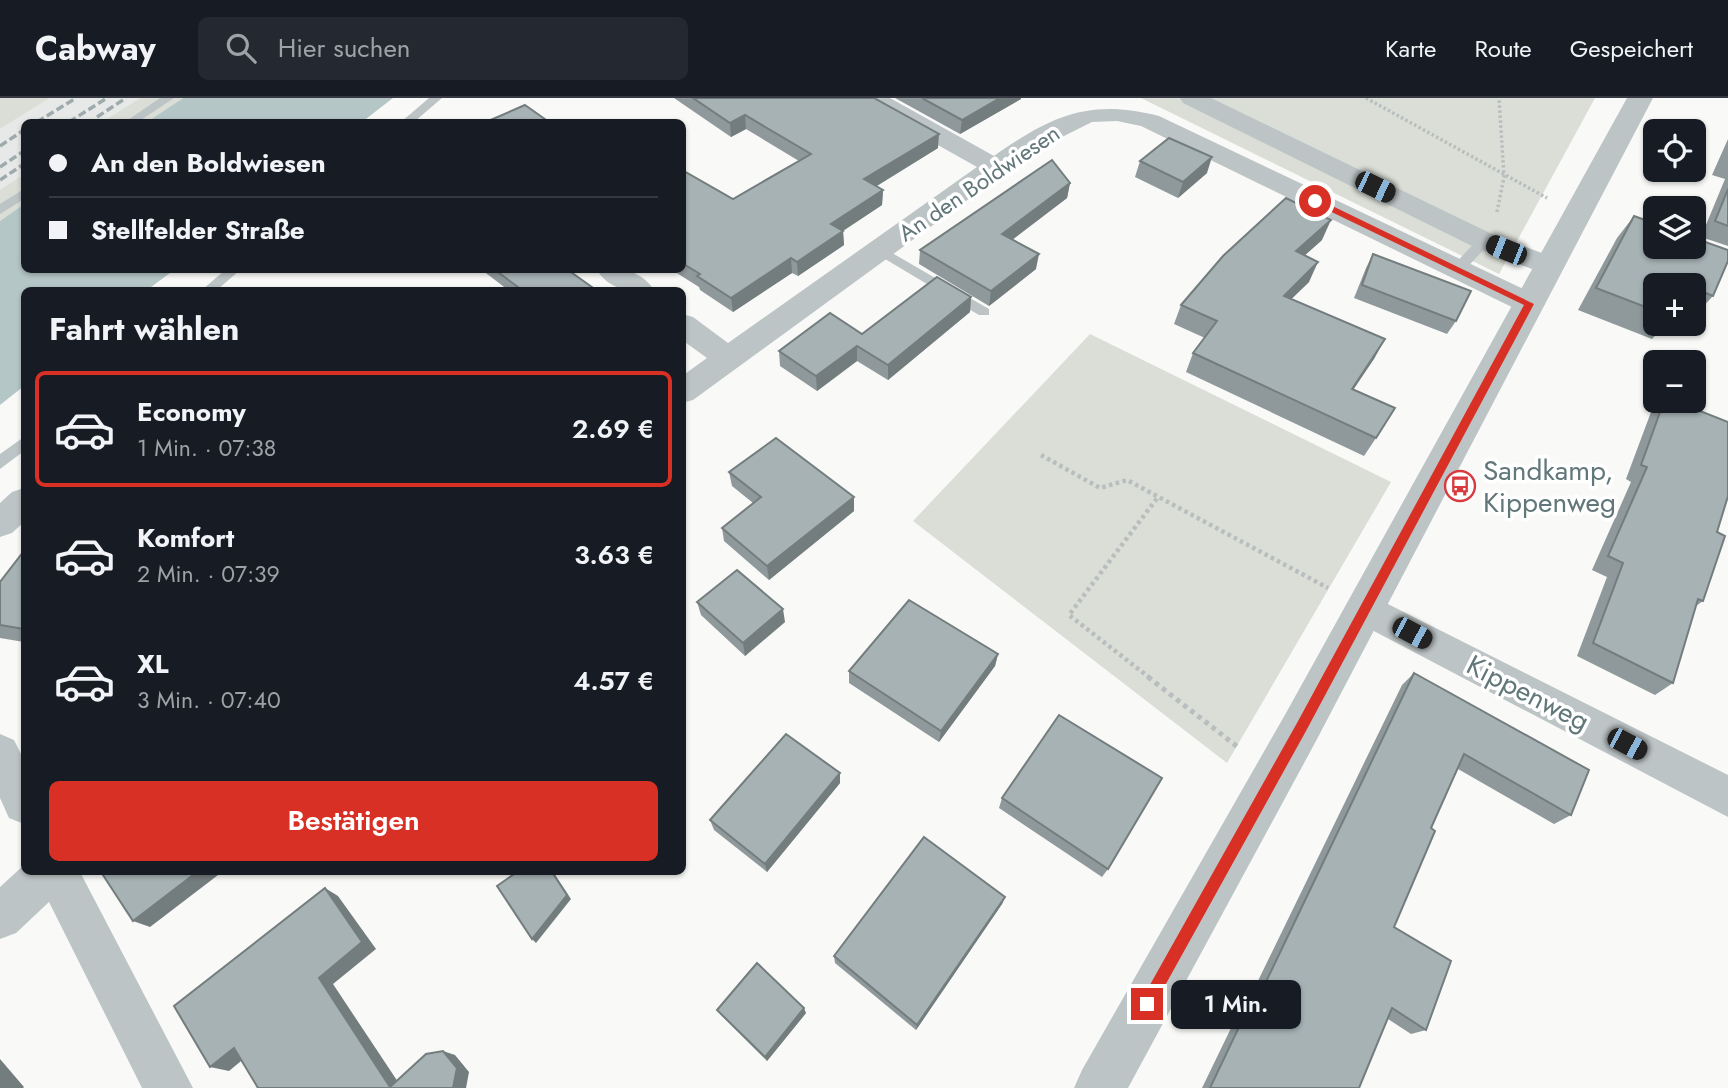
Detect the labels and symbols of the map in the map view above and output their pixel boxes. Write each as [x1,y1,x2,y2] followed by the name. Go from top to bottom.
[891,116,1067,250] street label: An den Boldwiesen
[1352,168,1399,206] car
[1299,185,1331,217] route start
[1483,232,1530,268] car
[1483,450,1616,523] place label: Sandkamp, Kippenweg
[1443,469,1477,503] bus stop icon: Sandkamp, Kippenweg
[1389,614,1436,652] car
[1459,645,1597,741] street label: Kippenweg
[1604,725,1651,763] car
[1172,979,1301,1028] callout: 1 Min.
[1131,988,1163,1020] route end

